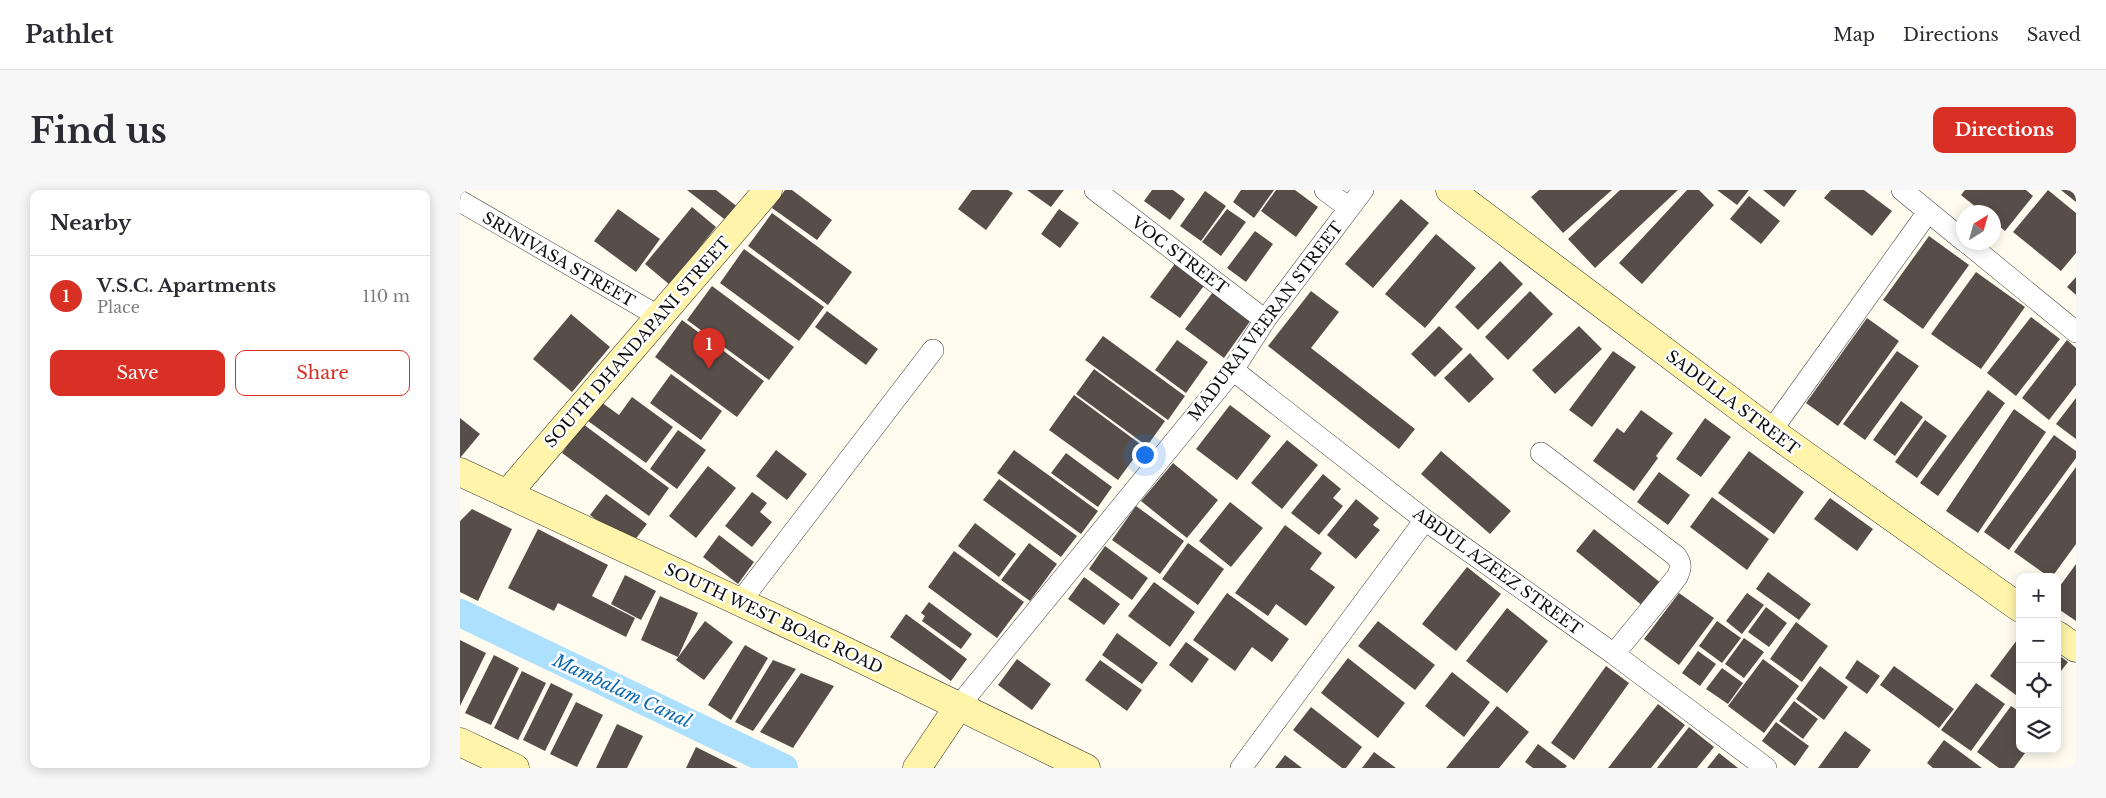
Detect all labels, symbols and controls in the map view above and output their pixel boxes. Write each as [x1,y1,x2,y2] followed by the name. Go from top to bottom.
[25,20,114,49] text: Pathlet
[1833,24,1875,46] text: Map
[1903,24,1999,46] text: Directions
[2027,24,2081,46] text: Saved
[1933,107,2076,153] button: Directions
[30,109,167,152] text: Find us
[1956,205,2001,250] north arrow
[479,207,639,311] street label: SRINIVASA STREET
[50,210,131,236] text: Nearby
[1127,211,1233,298] street label: VOC STREET
[1183,217,1347,425] street label: MADURAI VEERAN STREET
[540,232,734,451] street label: SOUTH DHANDAPANI STREET
[97,274,276,297] text: V.S.C. Apartments
[63,286,69,306] text: 1
[363,286,410,306] text: 110 m
[97,297,140,317] text: Place
[693,328,725,369] pin: 1
[1663,345,1804,459] street label: SADULLA STREET
[50,350,225,396] button: Save
[235,350,410,396] button: Share
[1132,442,1158,468] your location
[1409,502,1586,639] street label: ABDUL AZEEZ STREET
[662,558,886,678] street label: SOUTH WEST BOAG ROAD
[2016,573,2061,753] map controls
[2016,573,2061,618] button: +
[2016,618,2061,663] button: −
[548,649,695,733] water label: Mambalam Canal
[2016,663,2061,708] button: locate
[2016,708,2061,753] button: layers

